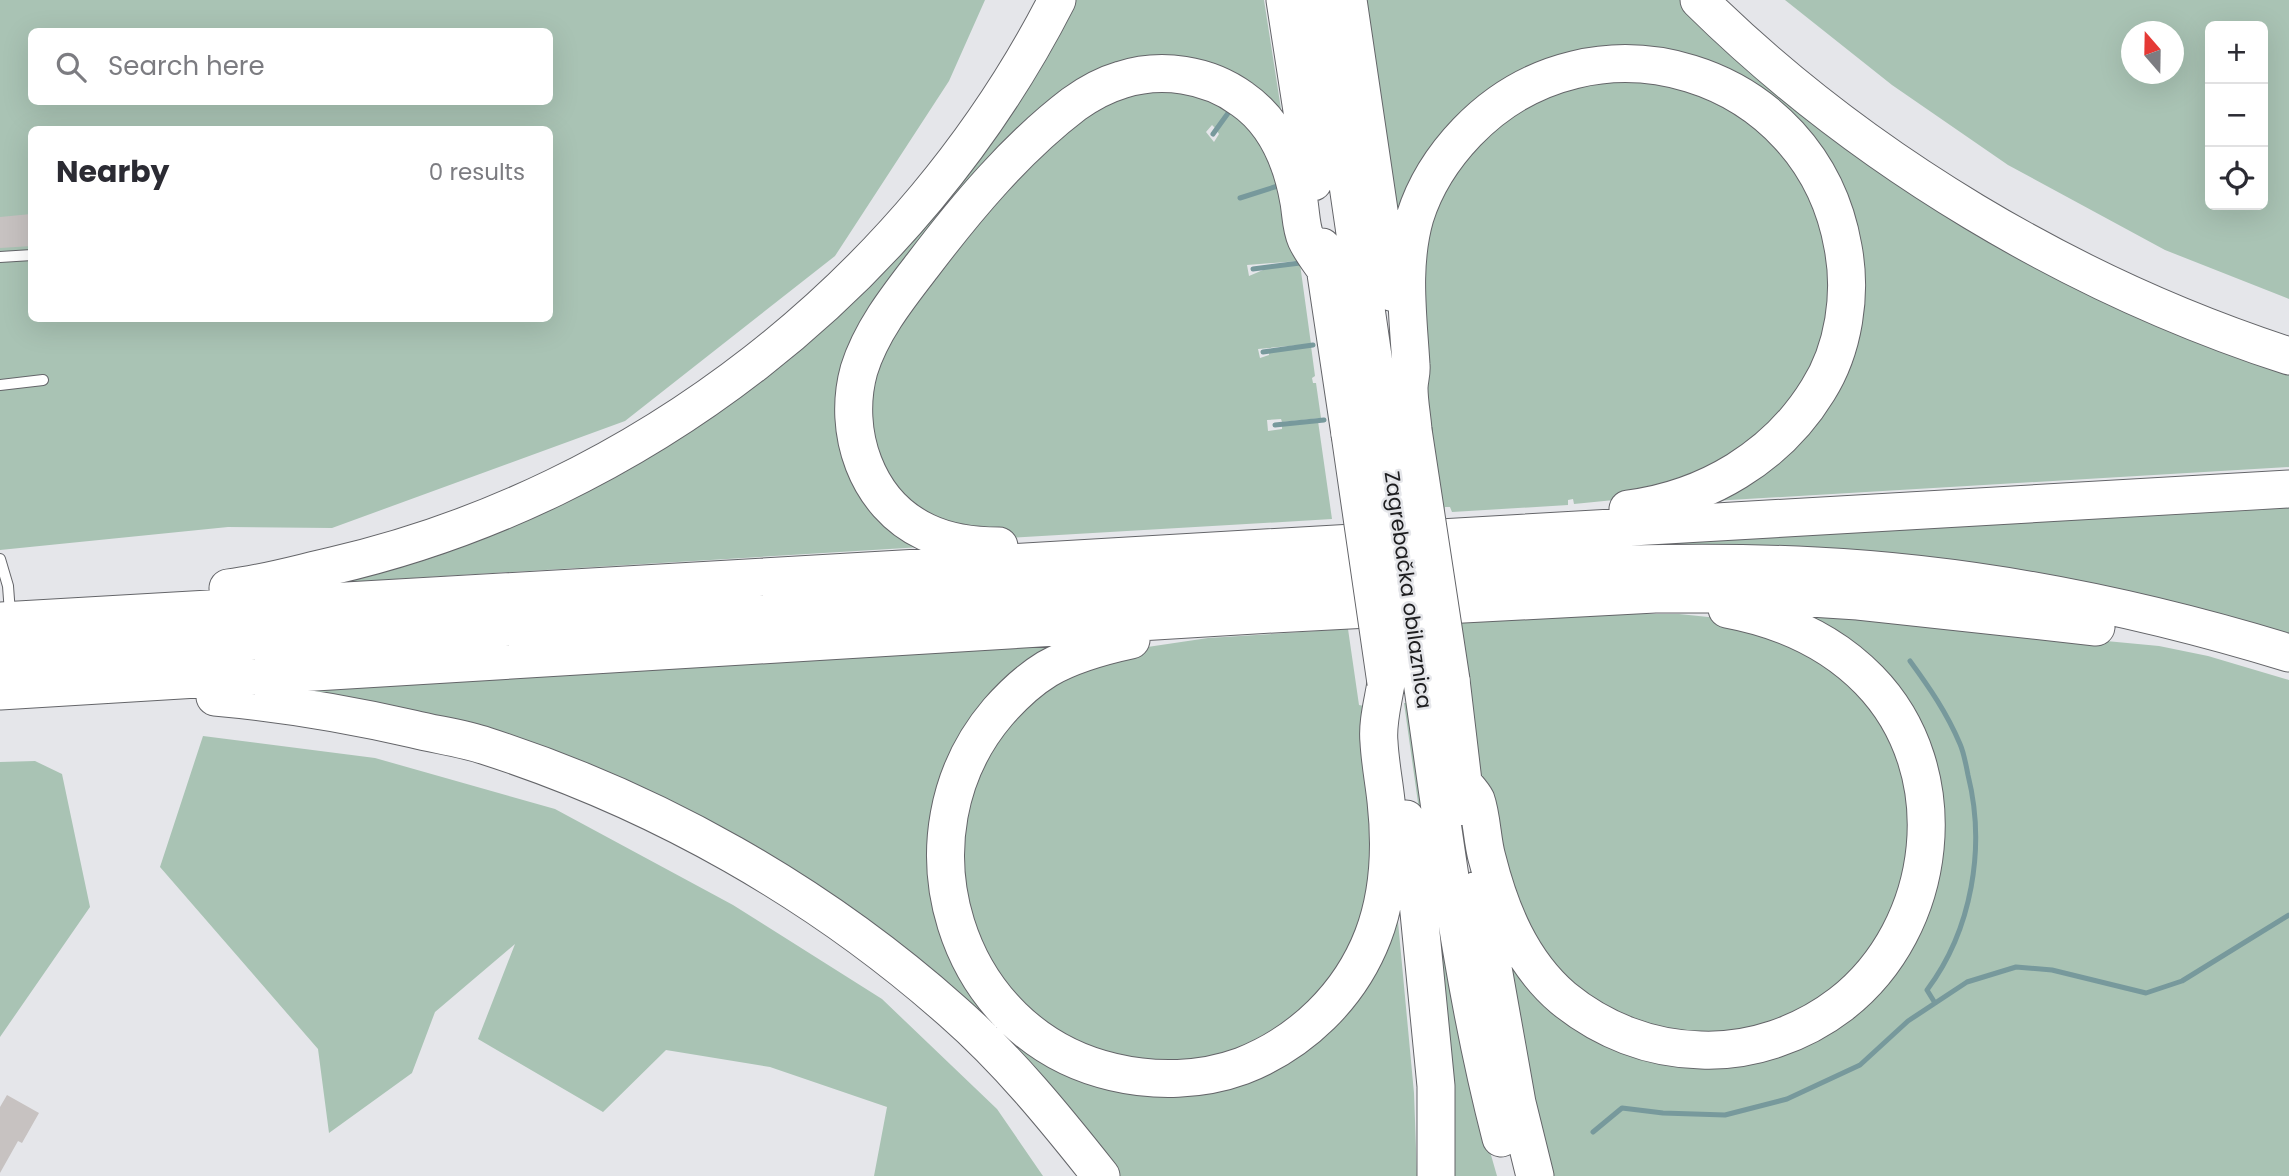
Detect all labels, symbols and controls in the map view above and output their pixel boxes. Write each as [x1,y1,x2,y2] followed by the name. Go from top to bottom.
[2121,21,2184,84] north arrow
[2205,21,2268,210] map controls
[2205,21,2268,84] button: +
[28,28,553,105] search box
[52,48,90,86] icon: search
[108,48,265,84] text: Search here
[2205,84,2268,147] button: −
[2205,147,2268,210] button: locate
[56,150,170,193] text: Nearby
[429,156,525,188] text: 0 results
[1377,469,1440,711] street label: Zagrebačka obilaznica

